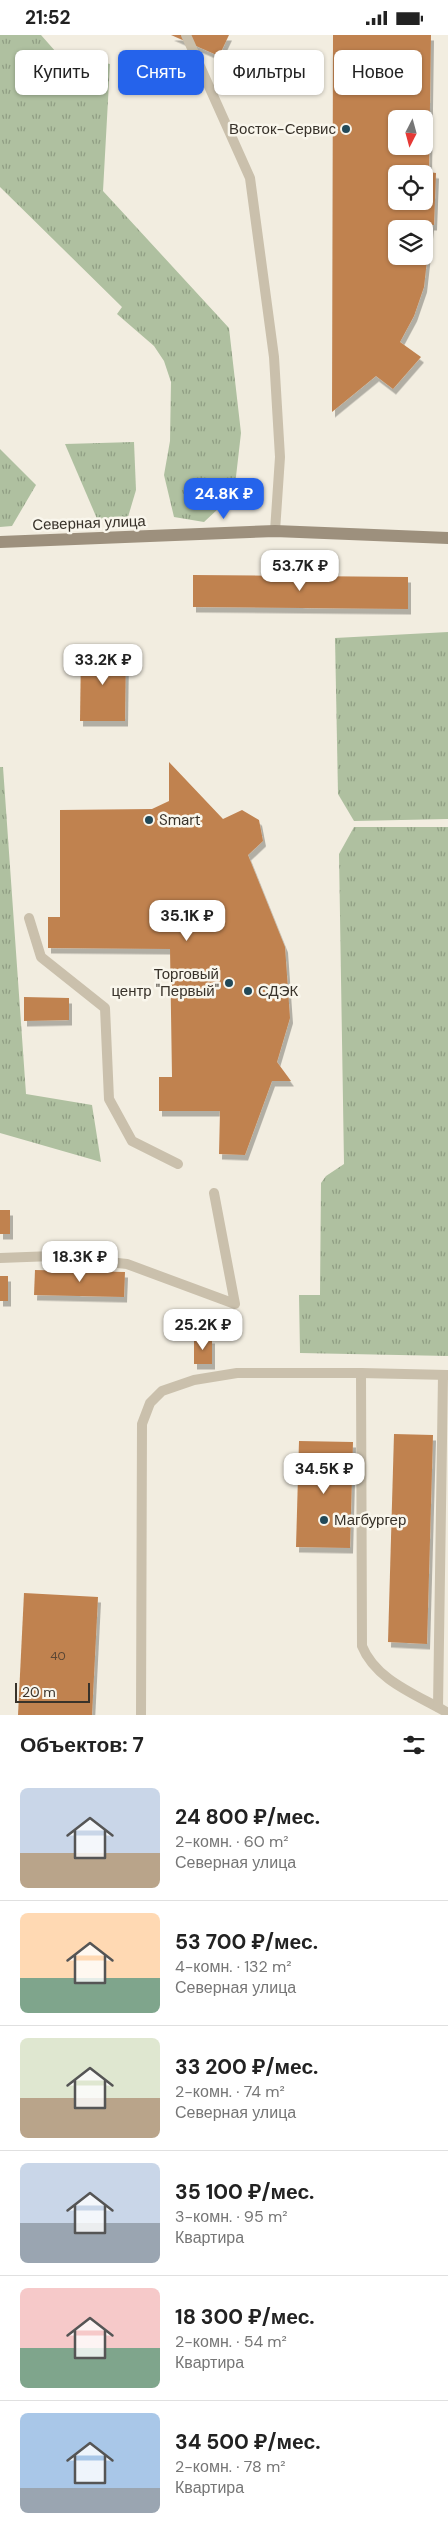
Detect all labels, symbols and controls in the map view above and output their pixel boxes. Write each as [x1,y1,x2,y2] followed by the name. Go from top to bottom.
[25,5,70,30] text: 21:52
[15,50,108,95] chip: Купить
[118,50,204,95] chip: Снять
[214,50,324,95] chip: Фильтры
[334,50,422,95] chip: Новое
[388,110,432,155] north arrow
[388,110,433,265] map controls
[229,119,336,139] place label: Восток-Сервис
[340,123,352,135] marker: Восток-Сервис
[388,165,433,210] button: locate
[388,220,433,265] button: layers
[178,477,270,520] pin: 24.8K ₽
[195,483,253,504] text: 24.8K ₽
[32,511,147,535] street label: Северная улица
[254,549,346,592] pin: 53.7K ₽
[272,555,328,576] text: 53.7K ₽
[57,643,149,686] pin: 33.2K ₽
[74,649,132,670] text: 33.2K ₽
[159,810,201,830] place label: Smart
[143,814,155,826] marker: Smart
[141,899,233,942] pin: 35.1K ₽
[160,905,214,926] text: 35.1K ₽
[111,964,219,1001] place label: Торговый центр "Первый"
[223,977,235,989] marker: Торговый центр "Первый"
[258,981,298,1001] place label: СДЭК
[242,985,254,997] marker: СДЭК
[34,1241,126,1283] pin: 18.3K ₽
[53,1246,107,1267] text: 18.3K ₽
[157,1309,249,1351] pin: 25.2K ₽
[174,1314,232,1335] text: 25.2K ₽
[278,1453,370,1495] pin: 34.5K ₽
[295,1458,353,1479] text: 34.5K ₽
[334,1510,406,1530] place label: Магбургер
[318,1514,330,1526] marker: Магбургер
[50,1648,66,1664] house number: 40
[15,1680,90,1703] scale bar
[22,1683,56,1701] text: 20 m
[20,1731,144,1759] text: Объектов: 7
[400,1731,428,1759] icon: filters
[175,1803,320,1831] text: 24 800 ₽/мес.
[60,1808,120,1868] icon: home
[175,1831,288,1852] text: 2-комн. · 60 m²
[175,1852,296,1873] text: Северная улица
[175,1928,318,1956] text: 53 700 ₽/мес.
[60,1933,120,1993] icon: home
[175,1956,292,1977] text: 4-комн. · 132 m²
[175,1977,296,1998] text: Северная улица
[175,2053,318,2081] text: 33 200 ₽/мес.
[60,2058,120,2118] icon: home
[175,2081,285,2102] text: 2-комн. · 74 m²
[175,2102,296,2123] text: Северная улица
[175,2178,314,2206] text: 35 100 ₽/мес.
[60,2183,120,2243] icon: home
[175,2206,287,2227] text: 3-комн. · 95 m²
[175,2227,244,2248] text: Квартира
[175,2303,315,2331] text: 18 300 ₽/мес.
[60,2308,120,2368] icon: home
[175,2331,287,2352] text: 2-комн. · 54 m²
[175,2352,244,2373] text: Квартира
[175,2428,320,2456] text: 34 500 ₽/мес.
[60,2433,120,2493] icon: home
[175,2456,285,2477] text: 2-комн. · 78 m²
[175,2477,244,2498] text: Квартира

